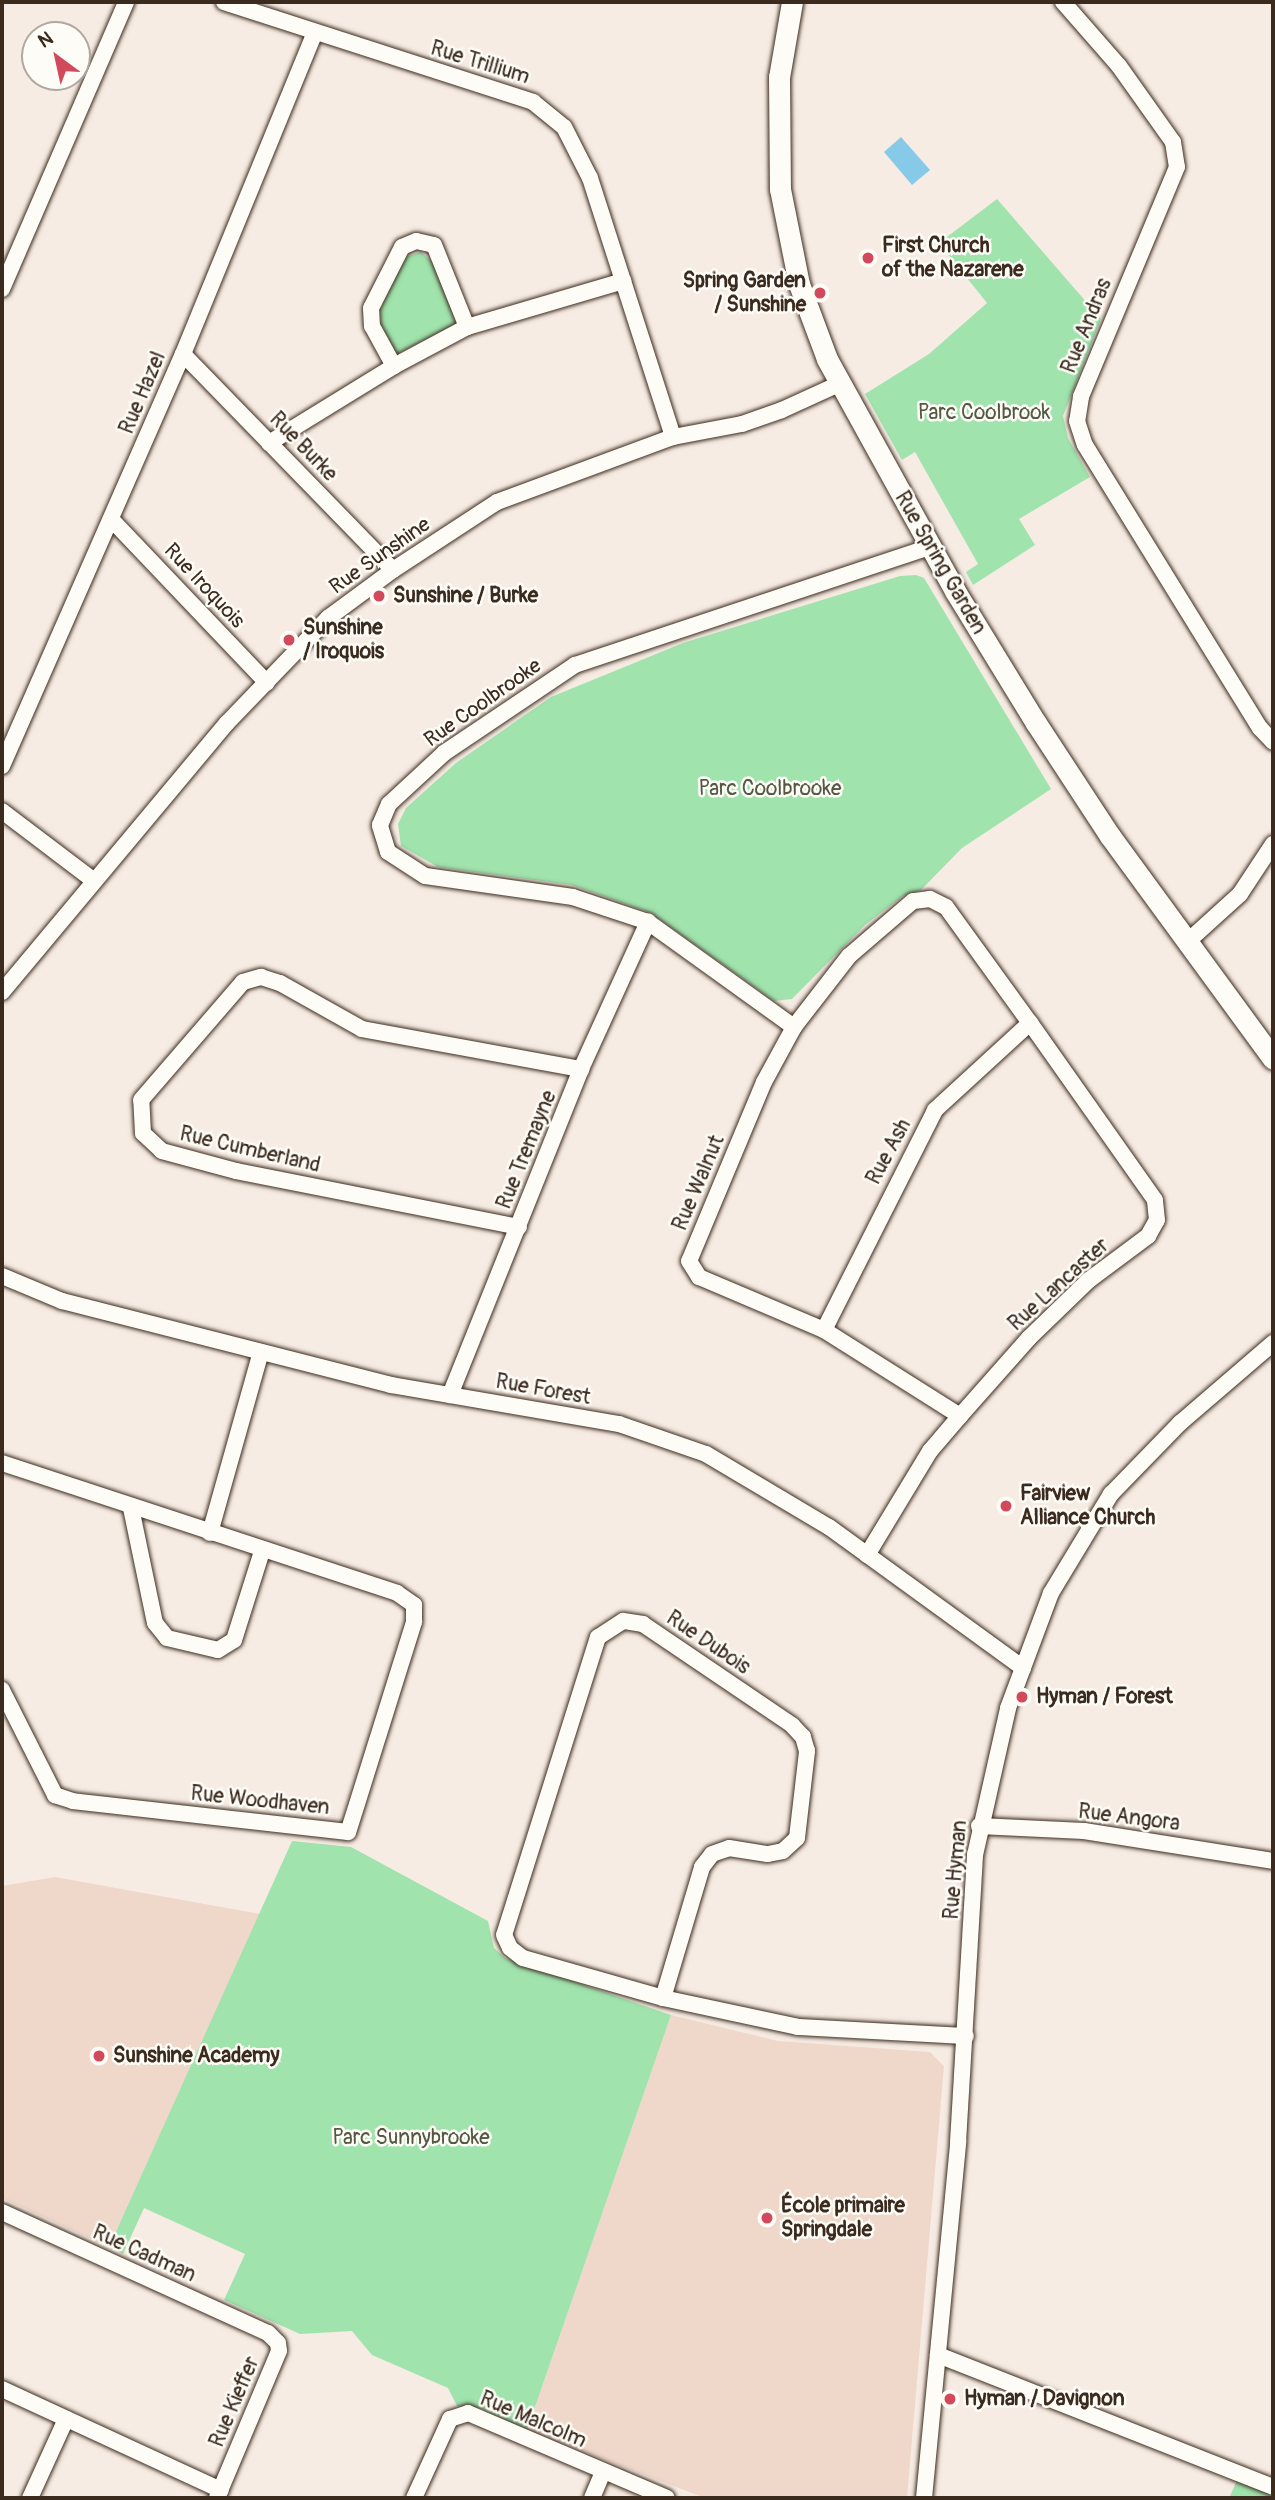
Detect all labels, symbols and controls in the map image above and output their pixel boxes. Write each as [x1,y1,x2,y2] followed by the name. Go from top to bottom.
[21,21,91,91] north arrow
[34,27,58,54] text: N
[427,36,533,90] street label: Rue Trillium
[882,233,1023,283] place label: First Church of the Nazarene
[860,250,876,266] marker: First Church of the Nazarene
[683,268,806,318] place label: Spring Garden / Sunshine
[1057,275,1117,377] street label: Rue Andras
[812,285,828,301] marker: Spring Garden / Sunshine
[114,348,172,438] street label: Rue Hazel
[918,400,1050,426] park label: Parc Coolbrook
[264,407,342,487] street label: Rue Burke
[889,487,991,639] street label: Rue Spring Garden
[325,512,435,600] street label: Rue Sunshine
[158,538,250,634] street label: Rue Iroquois
[393,583,538,609] place label: Sunshine / Burke
[371,588,387,604] marker: Sunshine / Burke
[303,615,384,665] place label: Sunshine / Iroquois
[281,632,297,648] marker: Sunshine / Iroquois
[420,653,546,753] street label: Rue Coolbrooke
[699,776,841,802] park label: Parc Coolbrooke
[492,1087,562,1213] street label: Rue Tremayne
[861,1115,917,1189] street label: Rue Ash
[177,1122,323,1178] street label: Rue Cumberland
[668,1131,730,1235] street label: Rue Walnut
[1004,1233,1114,1337] street label: Rue Lancaster
[494,1369,592,1411] street label: Rue Forest
[1020,1481,1155,1531] place label: Fairview Alliance Church
[998,1498,1014,1514] marker: Fairview Alliance Church
[661,1606,755,1680] street label: Rue Dubois
[1036,1684,1173,1710] place label: Hyman / Forest
[1014,1689,1030,1705] marker: Hyman / Forest
[189,1781,331,1821] street label: Rue Woodhaven
[1077,1799,1181,1837] street label: Rue Angora
[939,1819,973,1921] street label: Rue Hyman
[113,2043,279,2069] place label: Sunshine Academy
[91,2048,107,2064] marker: Sunshine Academy
[332,2125,490,2151] park label: Parc Sunnybrooke
[781,2193,905,2243] place label: École primaire Springdale
[759,2210,775,2226] marker: École primaire Springdale
[88,2220,200,2288] street label: Rue Cadman
[205,2353,265,2451] street label: Rue Kieffer
[476,2386,590,2454] street label: Rue Malcolm
[964,2386,1125,2412] place label: Hyman / Davignon
[942,2391,958,2407] marker: Hyman / Davignon

